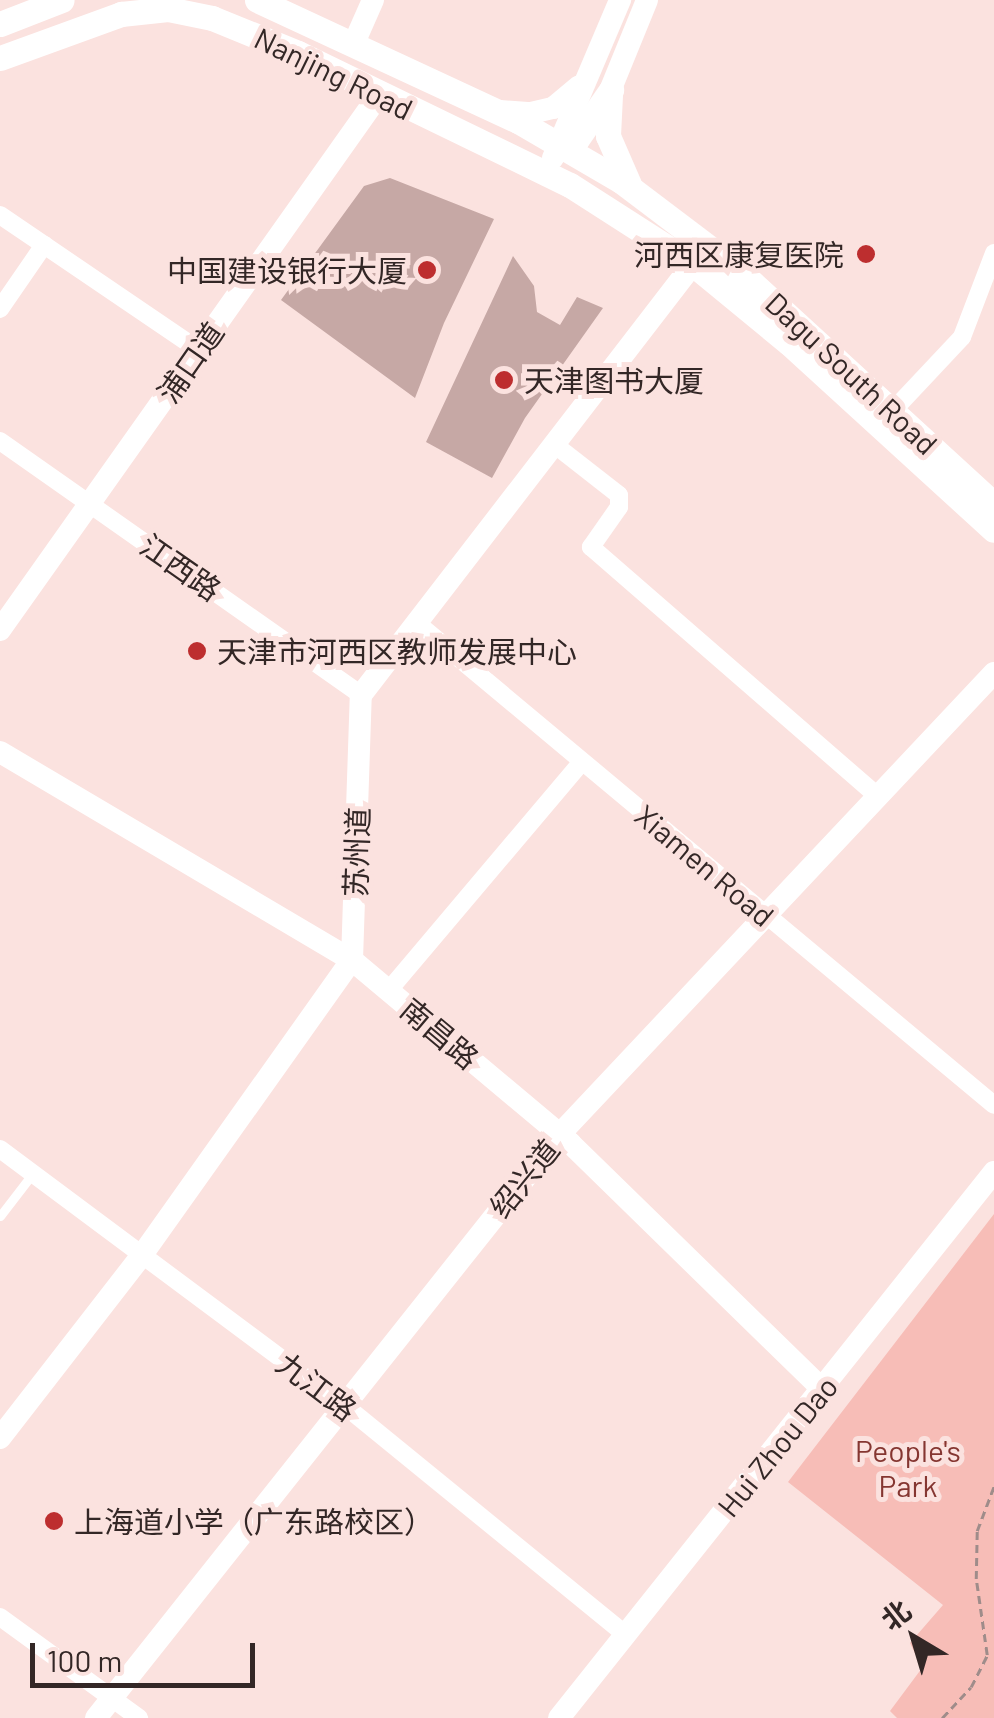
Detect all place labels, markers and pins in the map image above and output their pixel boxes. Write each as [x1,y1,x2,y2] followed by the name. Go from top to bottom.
[634,236,844,272] place label: 河西区康复医院
[853,241,879,267] marker: 河西区康复医院
[167,252,407,288] place label: 中国建设银行大厦
[416,259,438,281] marker: 中国建设银行大厦
[524,362,704,398] place label: 天津图书大厦
[493,369,515,391] marker: 天津图书大厦
[217,633,577,669] place label: 天津市河西区教师发展中心
[186,640,208,662] marker: 天津市河西区教师发展中心
[74,1503,434,1539] place label: 上海道小学（广东路校区）
[43,1510,65,1532] marker: 上海道小学（广东路校区）

